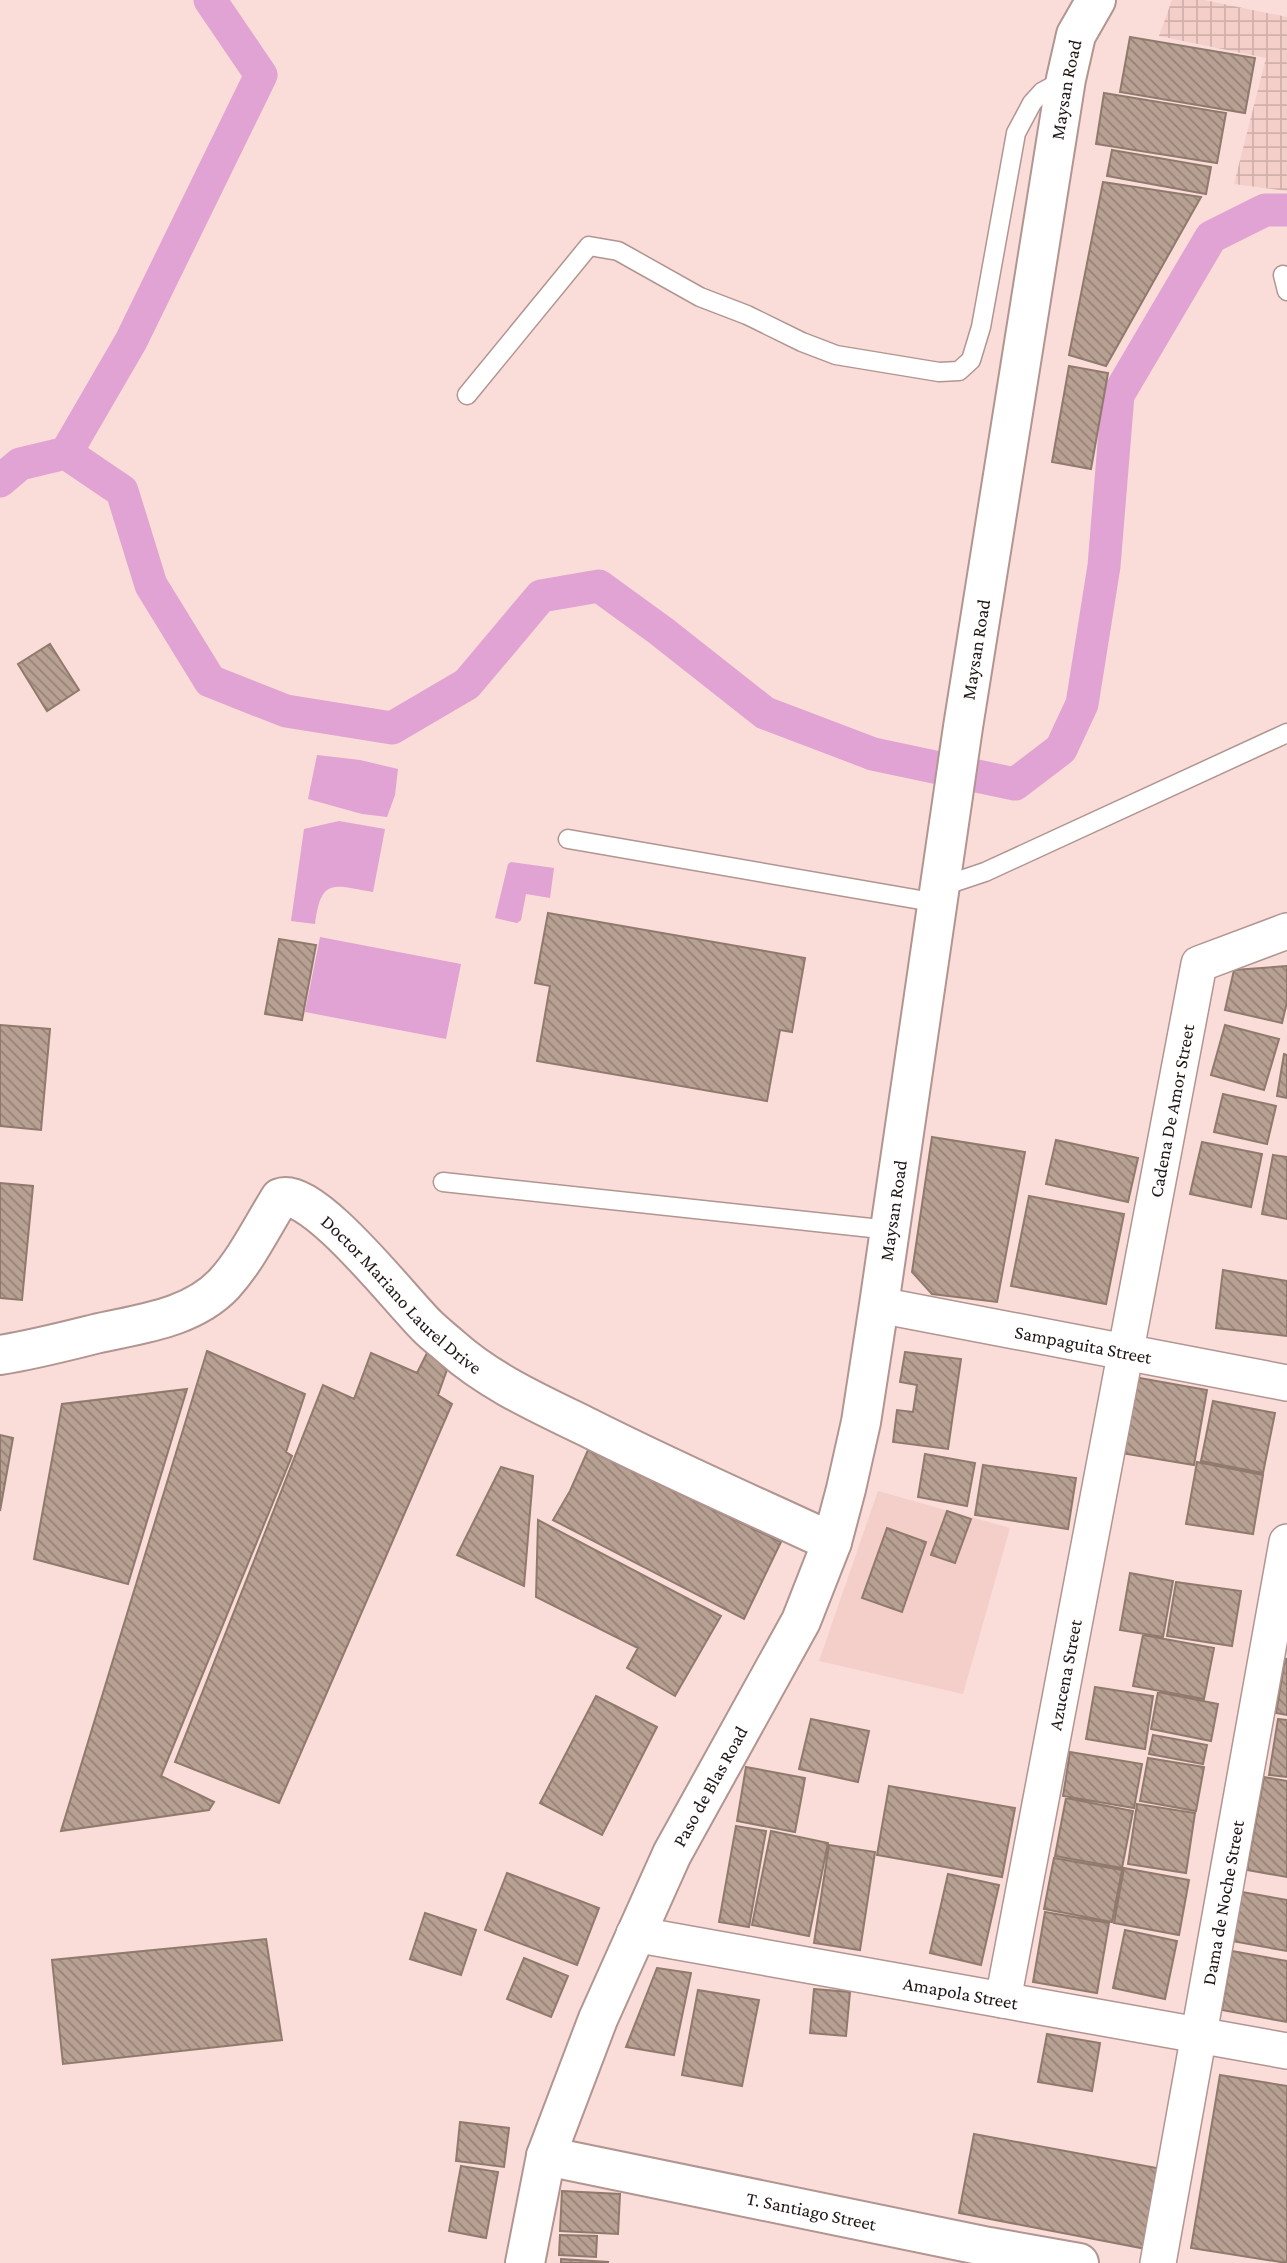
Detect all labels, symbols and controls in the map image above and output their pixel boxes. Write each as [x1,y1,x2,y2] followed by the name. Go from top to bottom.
[1046,37,1085,141] street label: Maysan Road
[957,598,994,701] street label: Maysan Road
[1145,1022,1198,1199] street label: Cadena De Amor Street
[875,1159,910,1262] street label: Maysan Road
[318,1210,486,1378] street label: Doctor Mariano Laurel Drive
[1013,1321,1154,1368] street label: Sampaguita Street
[1044,1617,1085,1732] street label: Azucena Street
[668,1722,751,1850] street label: Paso de Blas Road
[1197,1818,1248,1987] street label: Dama de Noche Street
[902,1972,1021,2013] street label: Amapola Street
[745,2187,879,2234] street label: T. Santiago Street

